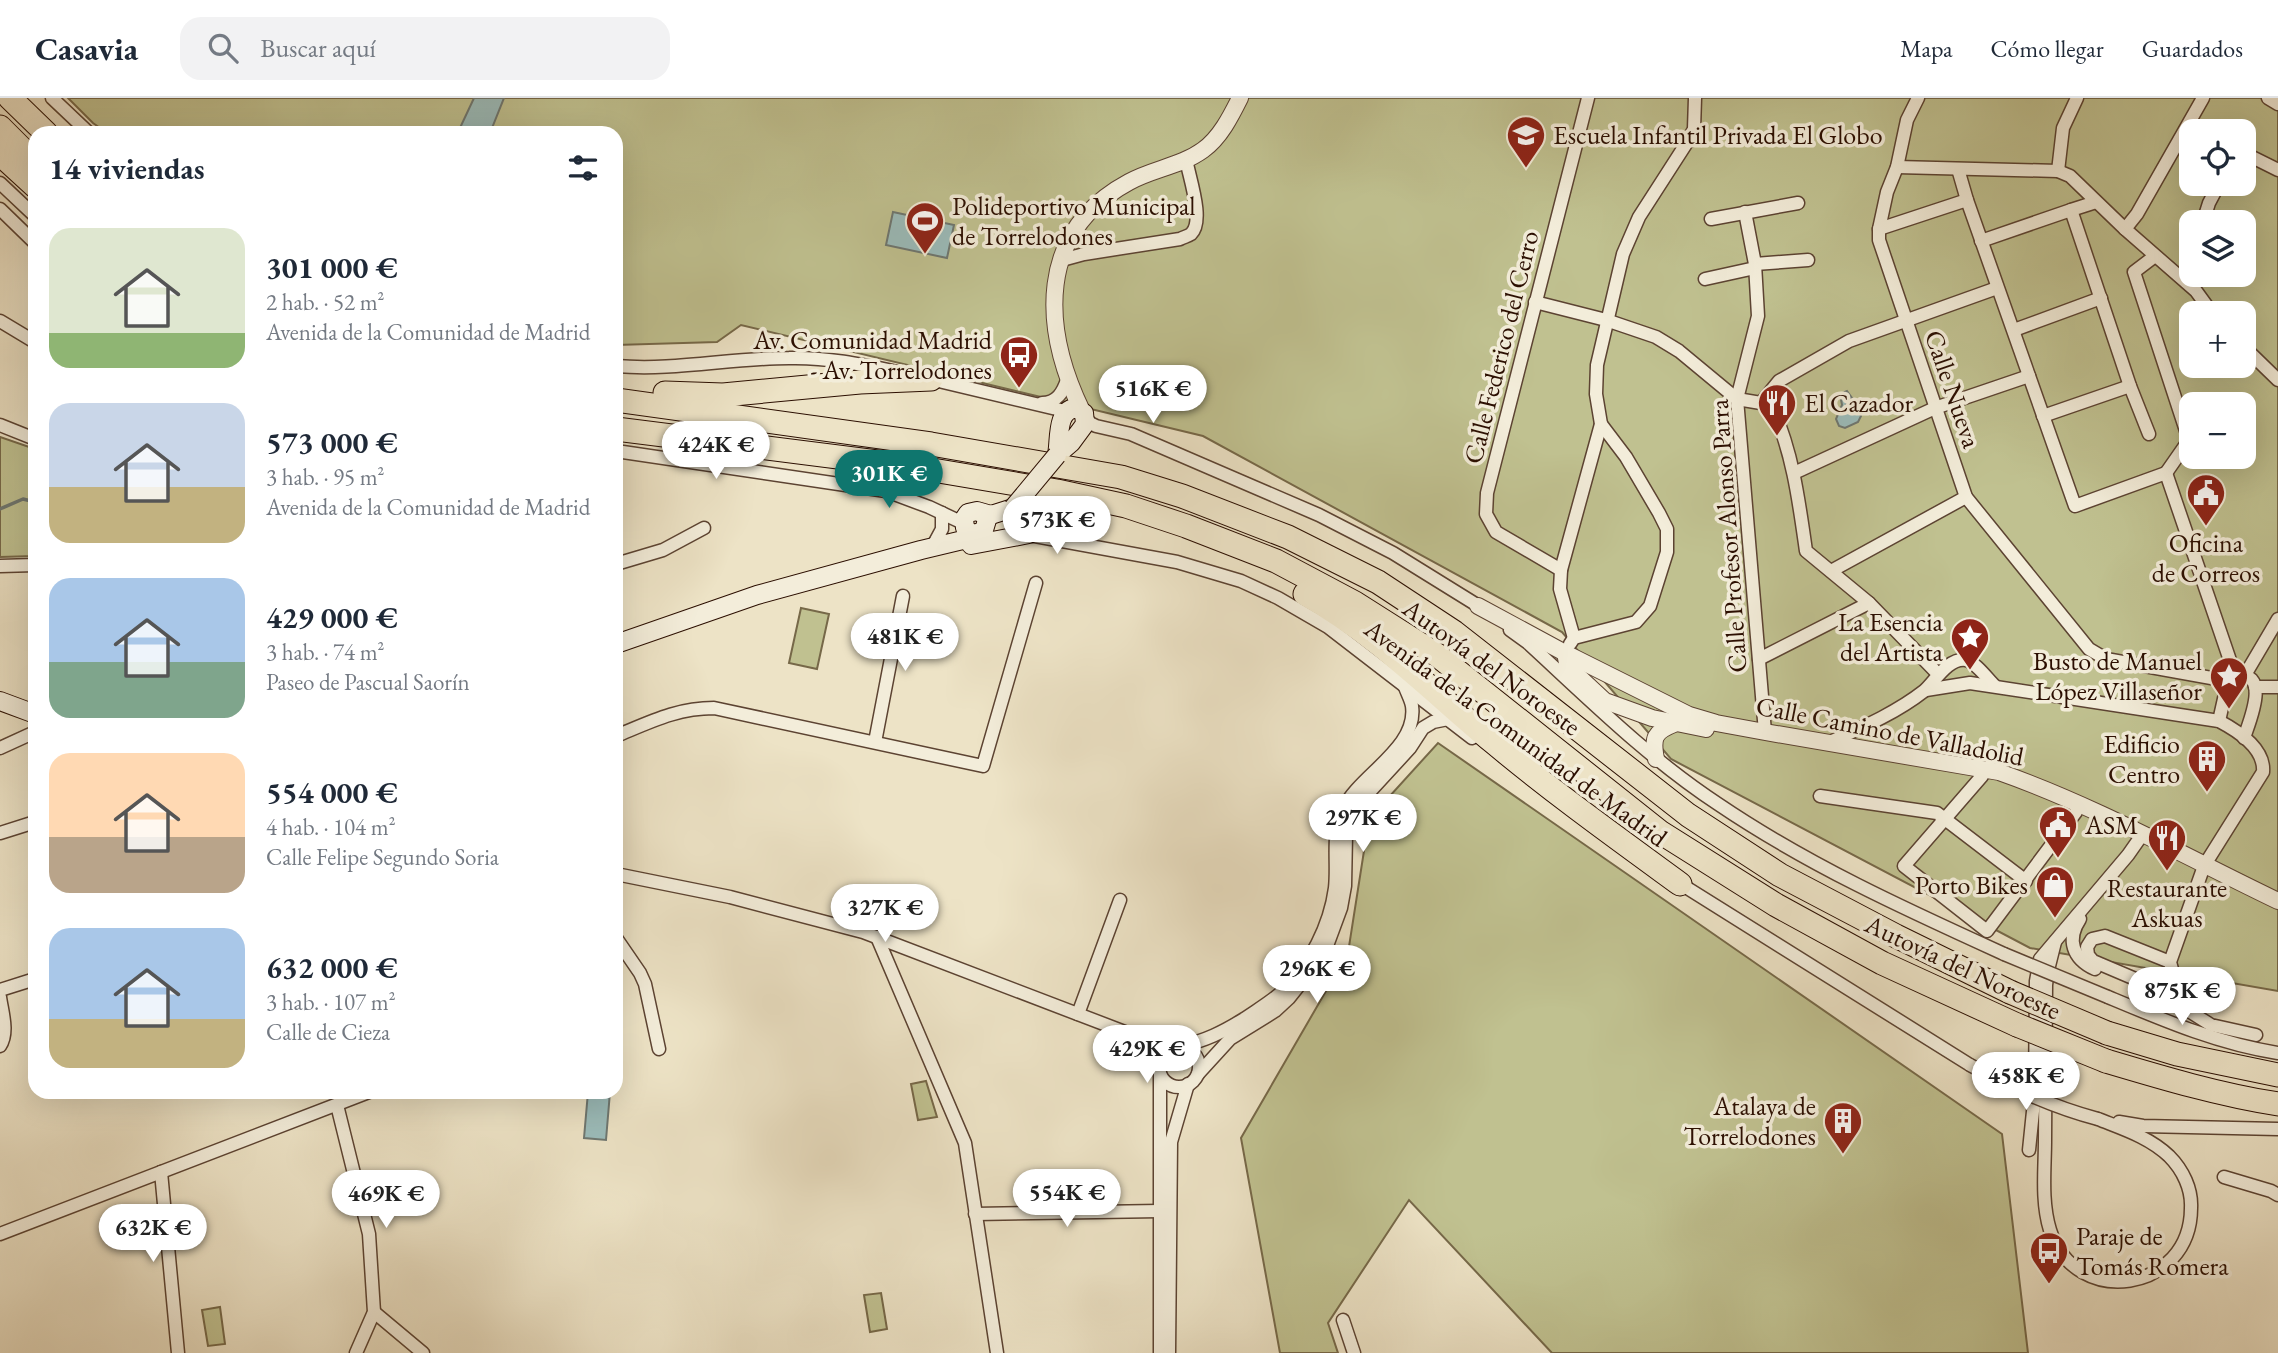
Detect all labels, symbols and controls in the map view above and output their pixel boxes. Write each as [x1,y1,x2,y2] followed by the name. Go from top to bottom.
[180,17,670,80] search box
[35,27,138,70] text: Casavia
[204,29,242,67] icon: search
[260,31,376,65] text: Buscar aquí
[1900,33,1953,64] text: Mapa
[1991,33,2104,64] text: Cómo llegar
[2142,33,2243,64] text: Guardados
[1505,114,1547,169] school or university icon: Escuela Infantil Privada El Globo
[1553,118,1883,152] place label: Escuela Infantil Privada El Globo
[2179,119,2256,469] map controls
[2179,119,2256,196] button: locate
[49,149,205,188] text: 14 viviendas
[564,149,602,187] icon: filters
[952,189,1196,253] place label: Polideportivo Municipal de Torrelodones
[904,200,946,255] sports icon: Polideportivo Municipal de Torrelodones
[2179,210,2256,287] button: layers
[1456,227,1546,467] street label: Calle Federico del Cerro
[266,248,398,287] text: 301 000 €
[105,256,189,340] icon: home
[266,287,385,317] text: 2 hab. · 52 m²
[2179,301,2256,378] button: +
[266,317,590,347] text: Avenida de la Comunidad de Madrid
[752,323,993,387] place label: Av. Comunidad Madrid - Av. Torrelodones
[1917,326,1989,453] street label: Calle Nueva
[998,334,1040,389] bus stop icon: Av. Comunidad Madrid - Av. Torrelodones
[1096,366,1210,425] pin: 516K €
[1115,373,1191,403] text: 516K €
[1756,382,1798,437] restaurant icon: El Cazador
[1804,386,1914,420] place label: El Cazador
[2179,392,2256,469] button: −
[1701,398,1755,674] street label: Calle Profesor Alonso Parra
[659,422,773,481] pin: 424K €
[266,423,398,462] text: 573 000 €
[678,429,754,459] text: 424K €
[105,431,189,515] icon: home
[832,450,946,510] pin: 301K €
[851,458,927,488] text: 301K €
[266,462,385,492] text: 3 hab. · 95 m²
[2185,472,2227,527] public building icon: Oficina de Correos
[266,492,590,522] text: Avenida de la Comunidad de Madrid
[1000,496,1114,556] pin: 573K €
[1019,504,1095,534] text: 573K €
[2152,526,2260,590] place label: Oficina de Correos
[1395,590,1588,743] street label: Autovía del Noroeste
[266,598,398,637] text: 429 000 €
[1838,605,1944,669] place label: La Esencia del Artista
[105,606,189,690] icon: home
[1357,611,1675,855] street label: Avenida de la Comunidad de Madrid
[848,614,962,673] pin: 481K €
[1949,616,1991,671] place icon: La Esencia del Artista
[867,621,943,651] text: 481K €
[266,637,385,667] text: 3 hab. · 74 m²
[2033,644,2202,708] place label: Busto de Manuel López Villaseñor
[2208,655,2250,710] place icon: Busto de Manuel López Villaseñor
[266,667,470,697] text: Paseo de Pascual Saorín
[1753,688,2028,774] street label: Calle Camino de Valladolid
[2103,727,2180,791] place label: Edificio Centro
[2186,738,2228,793] building icon: Edificio Centro
[266,773,398,812] text: 554 000 €
[105,781,189,865] icon: home
[1306,794,1420,854] pin: 297K €
[1325,802,1401,832] text: 297K €
[2037,804,2079,859] public building icon: ASM
[2084,808,2139,842] place label: ASM
[266,812,396,842] text: 4 hab. · 104 m²
[2146,817,2188,872] restaurant icon: Restaurante Askuas
[266,842,499,872] text: Calle Felipe Segundo Soria
[2034,864,2076,919] shop icon: Porto Bikes
[1915,868,2028,902] place label: Porto Bikes
[2107,871,2227,935] place label: Restaurante Askuas
[828,884,942,944] pin: 327K €
[847,892,923,922] text: 327K €
[1859,906,2066,1027] street label: Autovía del Noroeste
[1260,946,1374,1005] pin: 296K €
[266,948,398,987] text: 632 000 €
[1279,953,1355,983] text: 296K €
[105,956,189,1040] icon: home
[2125,968,2239,1027] pin: 875K €
[2144,975,2220,1005] text: 875K €
[266,987,396,1017] text: 3 hab. · 107 m²
[266,1017,390,1047] text: Calle de Cieza
[1090,1026,1204,1085] pin: 429K €
[1109,1033,1185,1063] text: 429K €
[1969,1052,2083,1112] pin: 458K €
[1988,1060,2064,1090] text: 458K €
[1684,1089,1816,1153] place label: Atalaya de Torrelodones
[1822,1100,1864,1155] building icon: Atalaya de Torrelodones
[329,1170,443,1230] pin: 469K €
[1010,1170,1124,1229] pin: 554K €
[1029,1177,1105,1207] text: 554K €
[348,1178,424,1208] text: 469K €
[96,1204,210,1264] pin: 632K €
[115,1212,191,1242] text: 632K €
[2076,1219,2229,1283] place label: Paraje de Tomás Romera
[2028,1230,2070,1285] bus stop icon: Paraje de Tomás Romera

